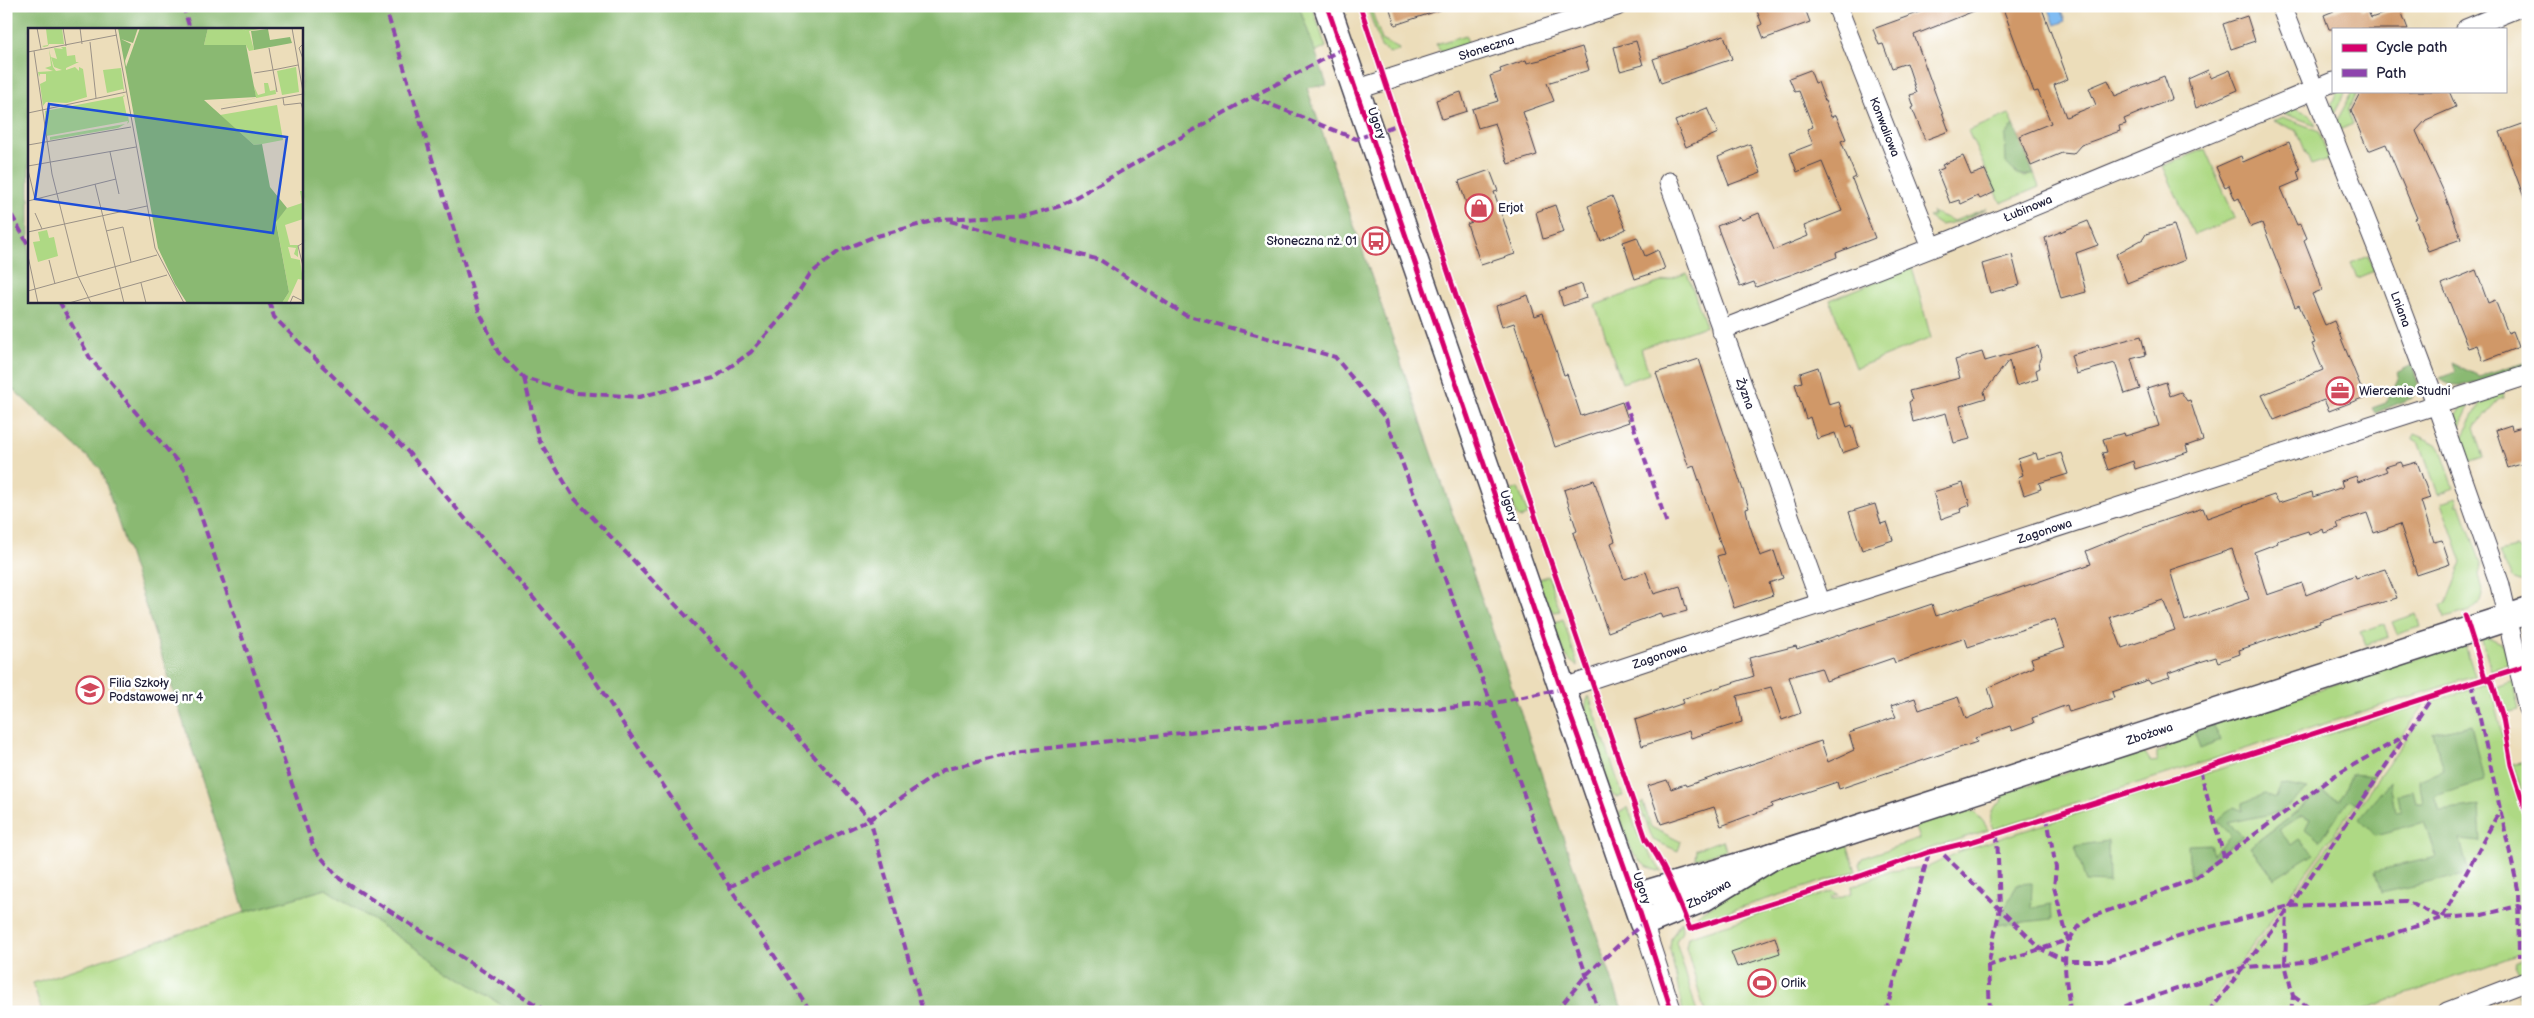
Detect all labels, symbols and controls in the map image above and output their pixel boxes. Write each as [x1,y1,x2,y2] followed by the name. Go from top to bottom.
[28,28,302,302] inset map
[2332,28,2506,92] legend
[1457,32,1516,64] street label: Słoneczna
[2376,38,2447,57] text: Cycle path
[2376,64,2406,83] text: Path
[1866,95,1903,159] street label: Konwaliowa
[1364,105,1389,142] street label: Ugory
[2001,192,2055,226] street label: Łubinowa
[1464,193,1494,223] shop icon: Erjot
[1498,201,1524,216] place label: Erjot
[1361,226,1391,256] bus stop icon: Słoneczna nż. 01
[1266,234,1357,249] place label: Słoneczna nż. 01
[2387,289,2414,329] street label: Lniana
[1732,375,1757,412] street label: Żyzna
[2325,376,2355,406] office icon: Wiercenie Studni
[2359,384,2451,399] place label: Wiercenie Studni
[1496,488,1521,525] street label: Ugory
[2015,516,2074,548] street label: Zagonowa
[1630,641,1689,673] street label: Zagonowa
[75,675,105,705] school or university icon: Filia Szkoły Podstawowej nr 4
[109,676,204,705] place label: Filia Szkoły Podstawowej nr 4
[2124,720,2175,749] street label: Zbożowa
[1629,870,1654,907] street label: Ugory
[1684,876,1734,913] street label: Zbożowa
[1747,968,1777,998] sports icon: Orlik
[1781,976,1806,991] place label: Orlik

